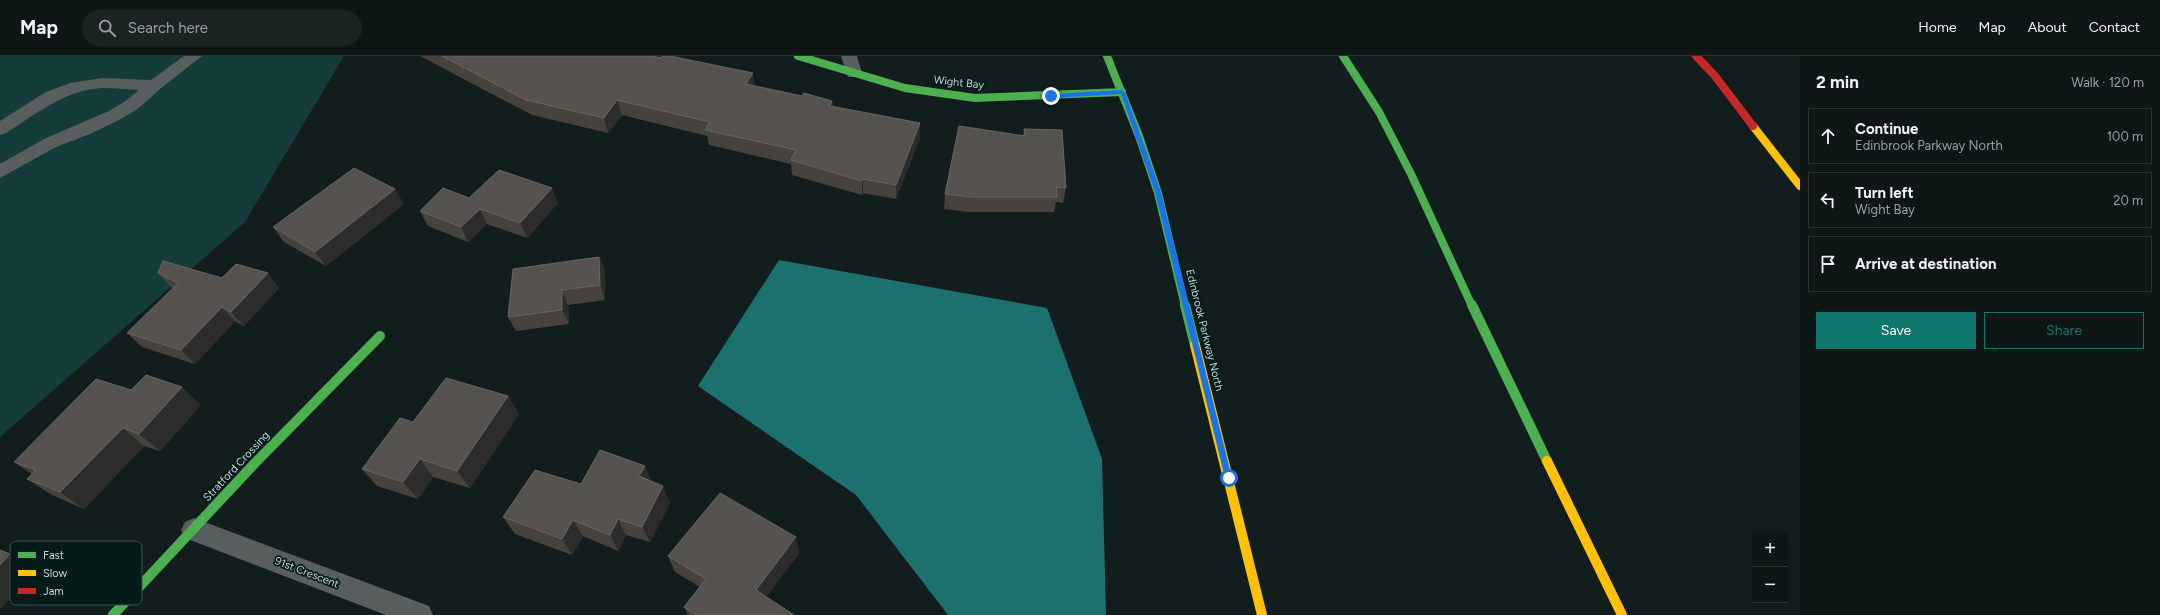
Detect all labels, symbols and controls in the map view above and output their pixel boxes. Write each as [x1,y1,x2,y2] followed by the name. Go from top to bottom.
[82,10,362,46] search box
[20,16,58,39] text: Map
[96,17,118,39] icon: search
[128,19,208,37] text: Search here
[1918,19,1957,36] text: Home
[1979,19,2006,36] text: Map
[2028,19,2067,36] text: About
[2089,19,2140,36] text: Contact
[1816,72,1859,92] text: 2 min
[933,73,985,92] street label: Wight Bay
[2071,75,2144,90] text: Walk · 120 m
[1042,87,1060,105] route end
[1855,120,1918,138] text: Continue
[1817,125,1839,147] icon: ahead
[2107,129,2143,144] text: 100 m
[1855,138,2003,153] text: Edinbrook Parkway North
[1855,184,1913,202] text: Turn left
[1817,189,1839,211] icon: left
[2113,193,2143,208] text: 20 m
[1855,202,1915,217] text: Wight Bay
[1817,253,1839,275] icon: arrive
[1855,255,1996,273] text: Arrive at destination
[1183,268,1226,392] street label: Edinbrook Parkway North
[1816,312,1976,349] button: Save
[1984,312,2144,349] button: Share
[201,429,272,504] street label: Stratford Crossing
[1220,469,1238,487] route start
[1752,531,1788,603] map controls
[1752,531,1788,567] button: +
[10,541,142,605] legend
[43,549,64,562] text: Fast
[273,554,341,591] street label: 91st Crescent
[43,567,67,580] text: Slow
[1752,567,1788,603] button: −
[43,585,64,598] text: Jam

